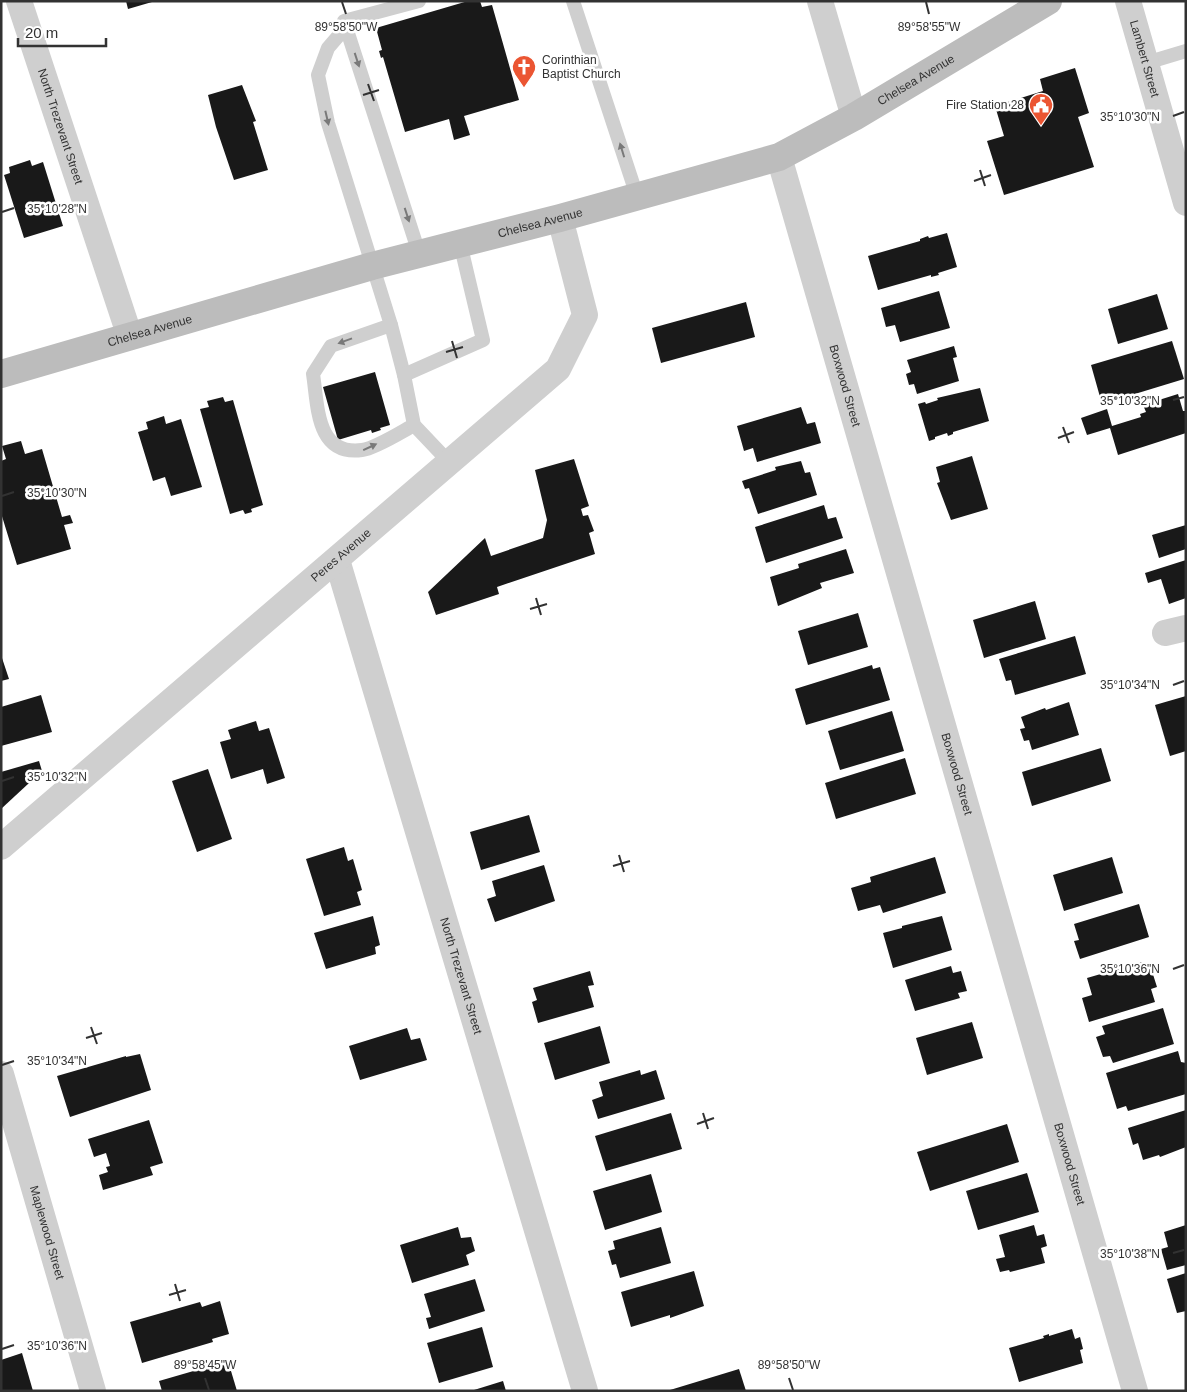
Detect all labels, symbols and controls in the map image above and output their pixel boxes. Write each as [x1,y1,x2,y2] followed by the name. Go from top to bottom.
[18,15,105,47] scale bar
[1127,19,1162,99] street label: Lambert Street
[315,20,378,34] text: 89°58'50"W
[898,20,961,34] text: 89°58'55"W
[25,24,58,41] text: 20 m
[875,51,957,108] street label: Chelsea Avenue
[353,53,361,68] one-way arrow
[542,53,621,81] place label: Corinthian Baptist Church
[511,54,537,88] church icon: Corinthian Baptist Church
[35,67,86,187] street label: North Trezevant Street
[1028,92,1054,126] public building icon: Fire Station 28
[946,98,1024,112] place label: Fire Station 28
[1100,110,1160,124] text: 35°10'30"N
[323,111,331,126] one-way arrow
[618,142,625,157] one-way arrow
[27,202,87,216] text: 35°10'28"N
[496,205,585,241] street label: Chelsea Avenue
[404,207,412,222] one-way arrow
[106,312,194,350] street label: Chelsea Avenue
[337,337,352,345] one-way arrow
[826,343,864,429] street label: Boxwood Street
[1100,394,1160,408] text: 35°10'32"N
[363,442,377,450] one-way arrow
[27,486,87,500] text: 35°10'30"N
[308,525,374,585] street label: Peres Avenue
[1100,678,1160,692] text: 35°10'34"N
[938,731,976,817] street label: Boxwood Street
[27,770,87,784] text: 35°10'32"N
[437,916,485,1036] street label: North Trezevant Street
[1100,962,1160,976] text: 35°10'36"N
[27,1054,87,1068] text: 35°10'34"N
[1051,1121,1088,1207] street label: Boxwood Street
[27,1184,67,1282] street label: Maplewood Street
[1100,1247,1160,1261] text: 35°10'38"N
[27,1339,87,1353] text: 35°10'36"N
[174,1358,237,1372] text: 89°58'45"W
[758,1358,821,1372] text: 89°58'50"W

